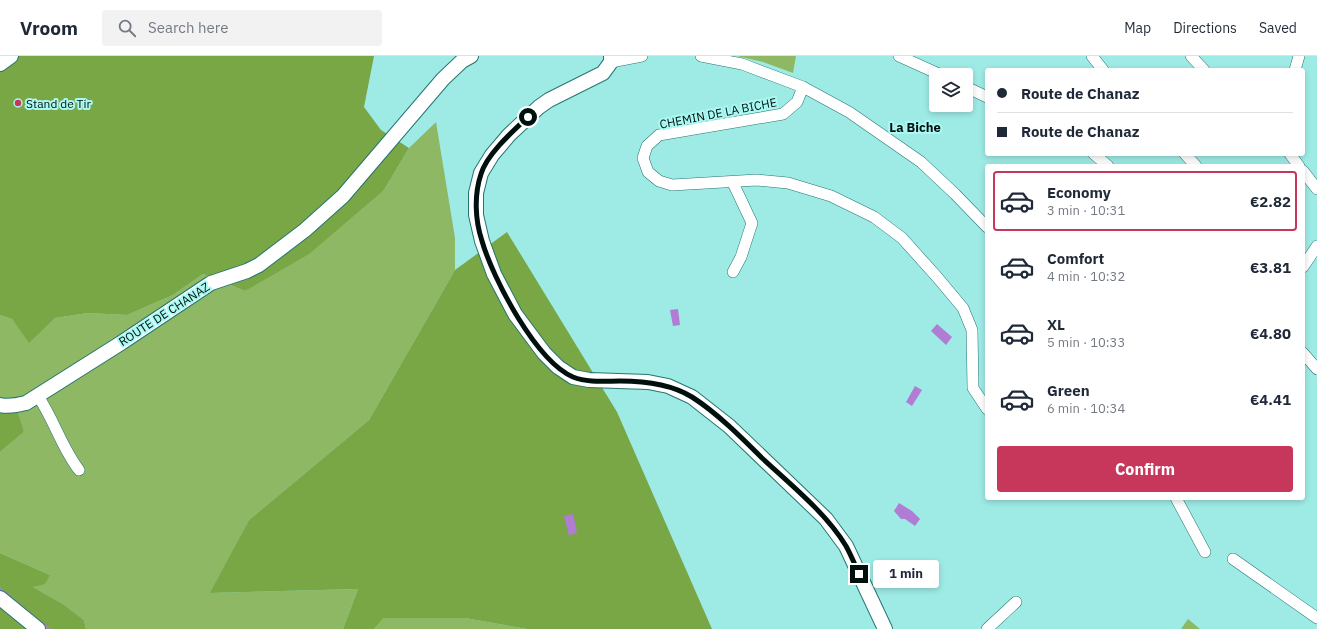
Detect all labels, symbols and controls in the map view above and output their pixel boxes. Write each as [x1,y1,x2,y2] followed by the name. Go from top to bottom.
[102,10,382,46] search box
[20,16,78,40] text: Vroom
[116,17,138,39] icon: search
[148,18,228,37] text: Search here
[1124,19,1151,37] text: Map
[1173,19,1237,37] text: Directions
[1259,19,1297,37] text: Saved
[929,68,973,112] map controls
[929,68,973,112] button: layers
[1021,84,1140,103] text: Route de Chanaz
[658,94,778,132] street label: CHEMIN DE LA BICHE
[26,96,91,111] place label: Stand de Tir
[13,98,23,108] marker: Stand de Tir
[519,108,537,126] route start
[889,119,941,136] district label: La Biche
[1021,122,1140,141] text: Route de Chanaz
[999,183,1035,219] icon: car
[1047,183,1111,202] text: Economy
[1250,192,1291,211] text: €2.82
[1047,202,1125,219] text: 3 min · 10:31
[999,249,1035,285] icon: car
[1047,249,1104,268] text: Comfort
[1250,258,1291,277] text: €3.81
[1047,268,1125,285] text: 4 min · 10:32
[116,279,212,349] street label: ROUTE DE CHANAZ
[999,315,1035,351] icon: car
[1047,315,1065,334] text: XL
[1250,324,1291,343] text: €4.80
[1047,334,1125,351] text: 5 min · 10:33
[999,381,1035,417] icon: car
[1047,381,1090,400] text: Green
[1250,390,1291,409] text: €4.41
[1047,400,1125,417] text: 6 min · 10:34
[997,446,1293,492] button: Confirm
[873,560,939,588] callout: 1 min
[850,565,868,583] route end
[889,565,923,582] text: 1 min

